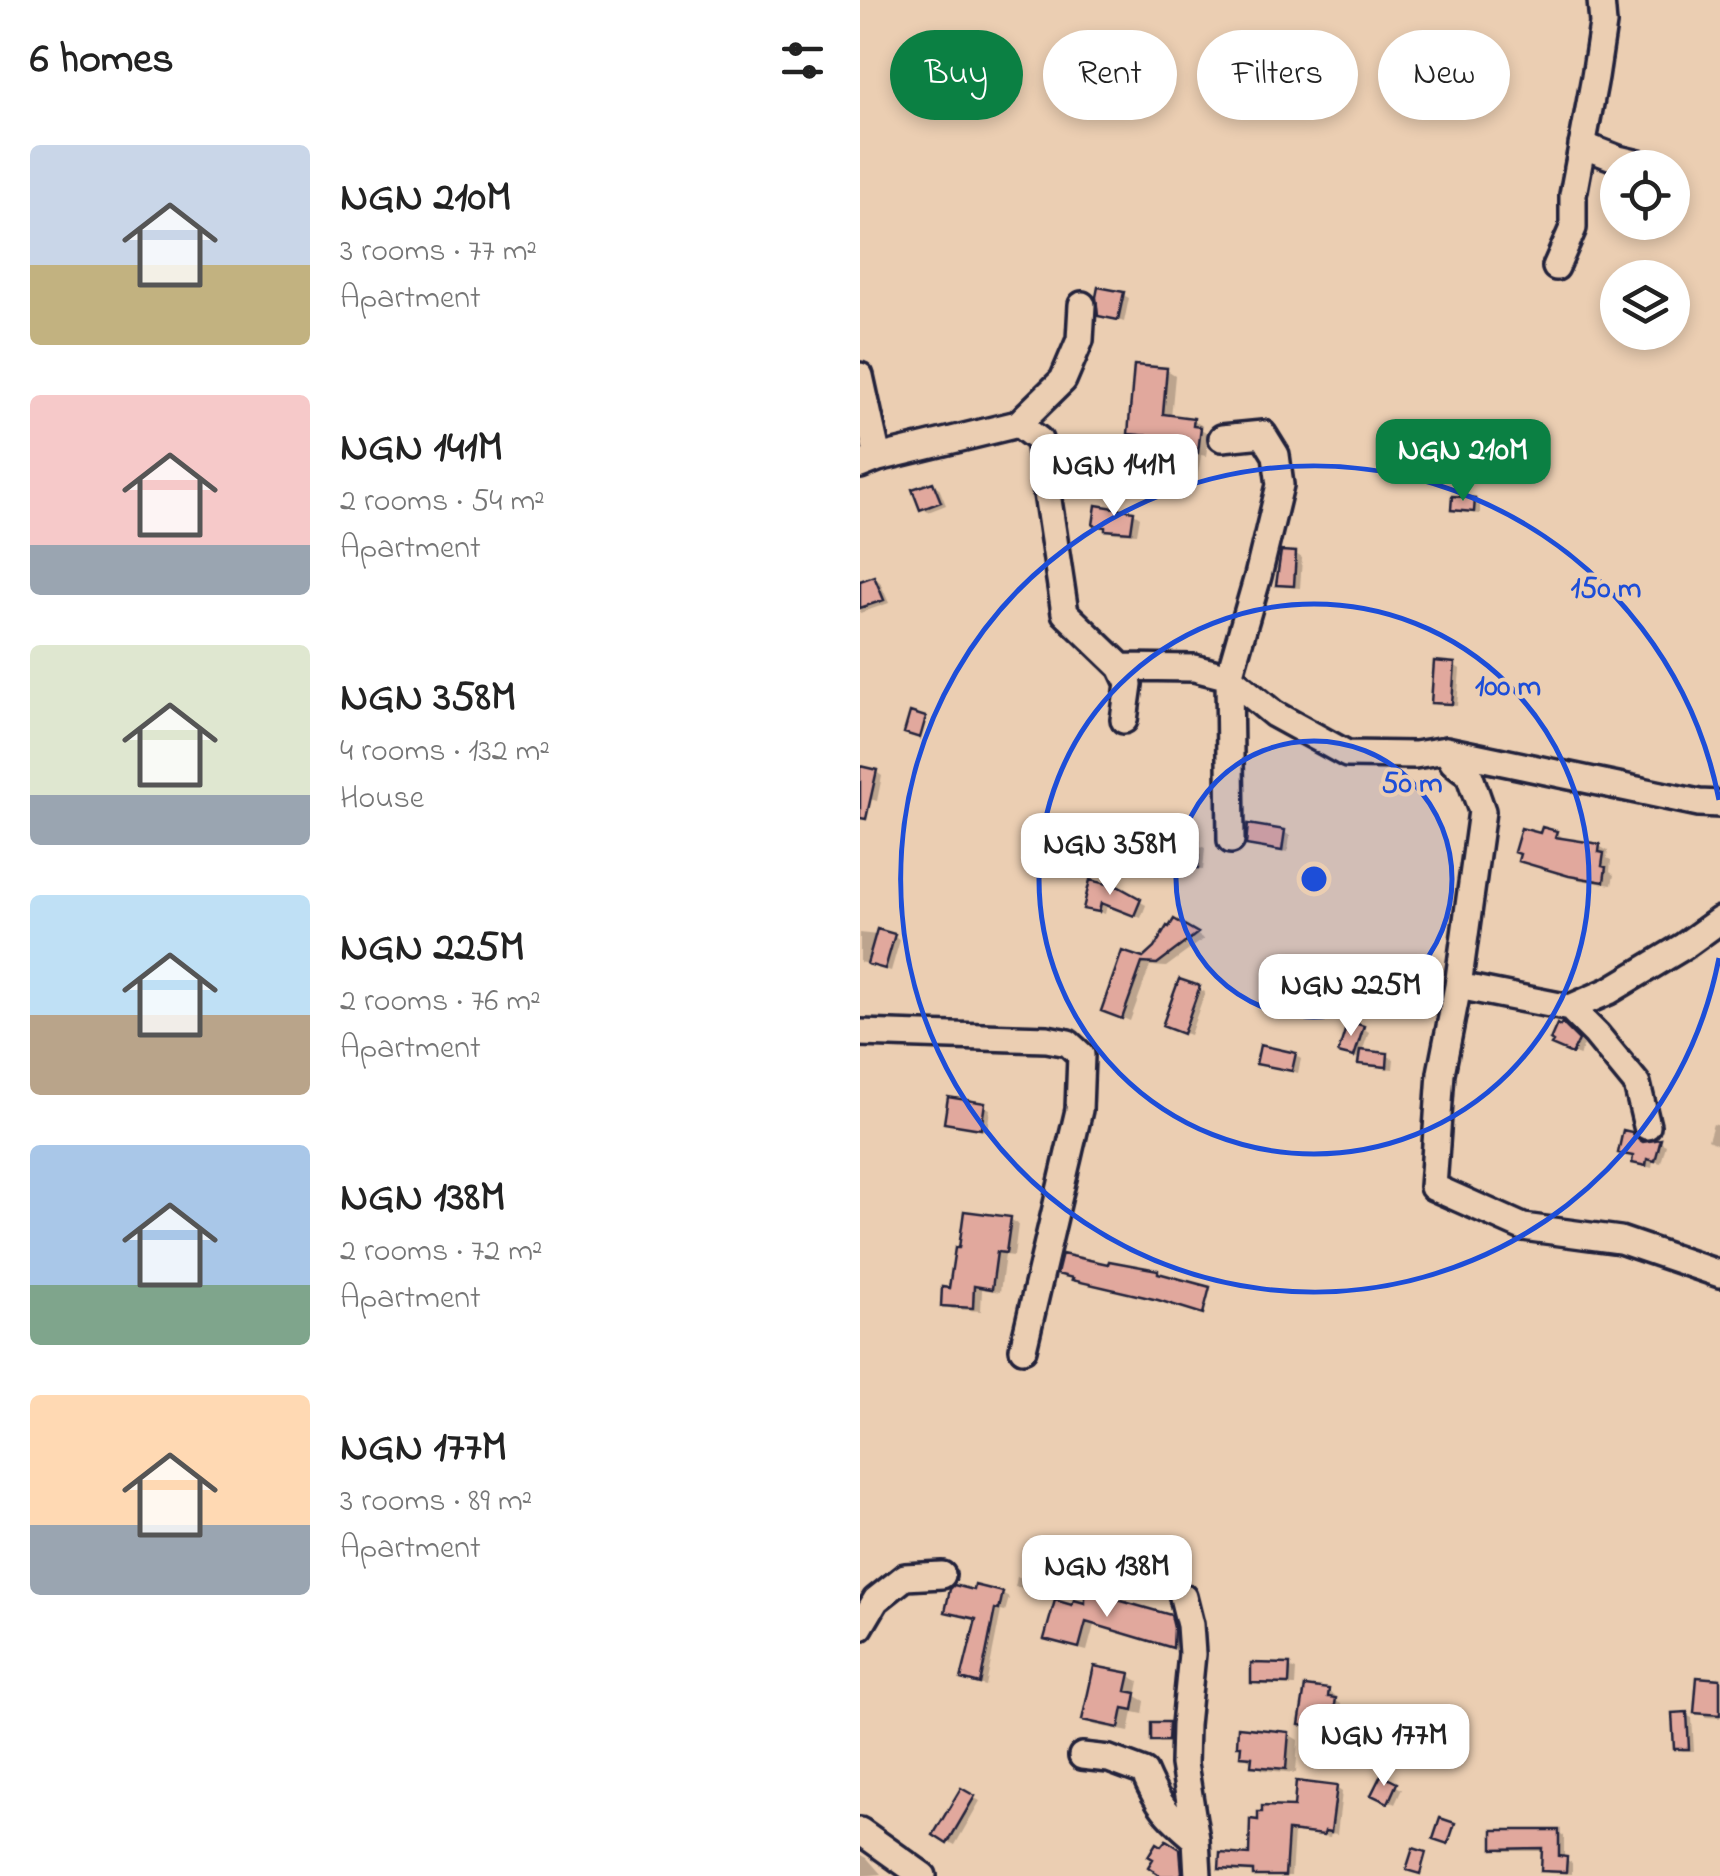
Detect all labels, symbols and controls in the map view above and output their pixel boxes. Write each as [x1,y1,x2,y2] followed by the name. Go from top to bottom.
[30,30,174,91] text: 6 homes
[890,30,1023,120] chip: Buy
[1043,30,1177,120] chip: Rent
[1197,30,1358,120] chip: Filters
[1378,30,1510,120] chip: New
[775,33,830,88] icon: filters
[1600,150,1690,350] map controls
[1600,150,1690,240] button: locate
[340,168,511,229] text: NGN 210M
[110,185,230,305] icon: home
[340,229,537,276] text: 3 rooms · 77 m²
[1600,260,1690,350] button: layers
[340,276,481,323] text: Apartment
[340,418,503,479] text: NGN 141M
[1360,419,1566,504] pin: NGN 210M
[1398,428,1528,475] text: NGN 210M
[1011,434,1217,519] pin: NGN 141M
[110,435,230,555] icon: home
[1052,443,1176,490] text: NGN 141M
[340,479,545,526] text: 2 rooms · 54 m²
[340,526,481,573] text: Apartment
[1571,568,1641,612] text: 150 m
[1475,666,1541,710] text: 100 m
[340,668,516,729] text: NGN 358M
[110,685,230,805] icon: home
[340,729,550,776] text: 4 rooms · 132 m²
[1382,763,1442,807] text: 50 m
[340,776,424,823] text: House
[1007,813,1213,898] pin: NGN 358M
[1043,822,1177,869] text: NGN 358M
[1296,861,1332,897] centre of rings
[340,918,525,979] text: NGN 225M
[110,935,230,1055] icon: home
[1248,954,1454,1039] pin: NGN 225M
[1281,963,1421,1010] text: NGN 225M
[340,979,541,1026] text: 2 rooms · 76 m²
[340,1026,481,1073] text: Apartment
[340,1168,505,1229] text: NGN 138M
[110,1185,230,1305] icon: home
[340,1229,542,1276] text: 2 rooms · 72 m²
[340,1276,481,1323] text: Apartment
[340,1418,507,1479] text: NGN 177M
[110,1435,230,1555] icon: home
[340,1479,532,1526] text: 3 rooms · 89 m²
[340,1526,481,1573] text: Apartment
[1004,1535,1210,1620] pin: NGN 138M
[1044,1544,1170,1591] text: NGN 138M
[1281,1704,1487,1789] pin: NGN 177M
[1320,1713,1448,1760] text: NGN 177M

